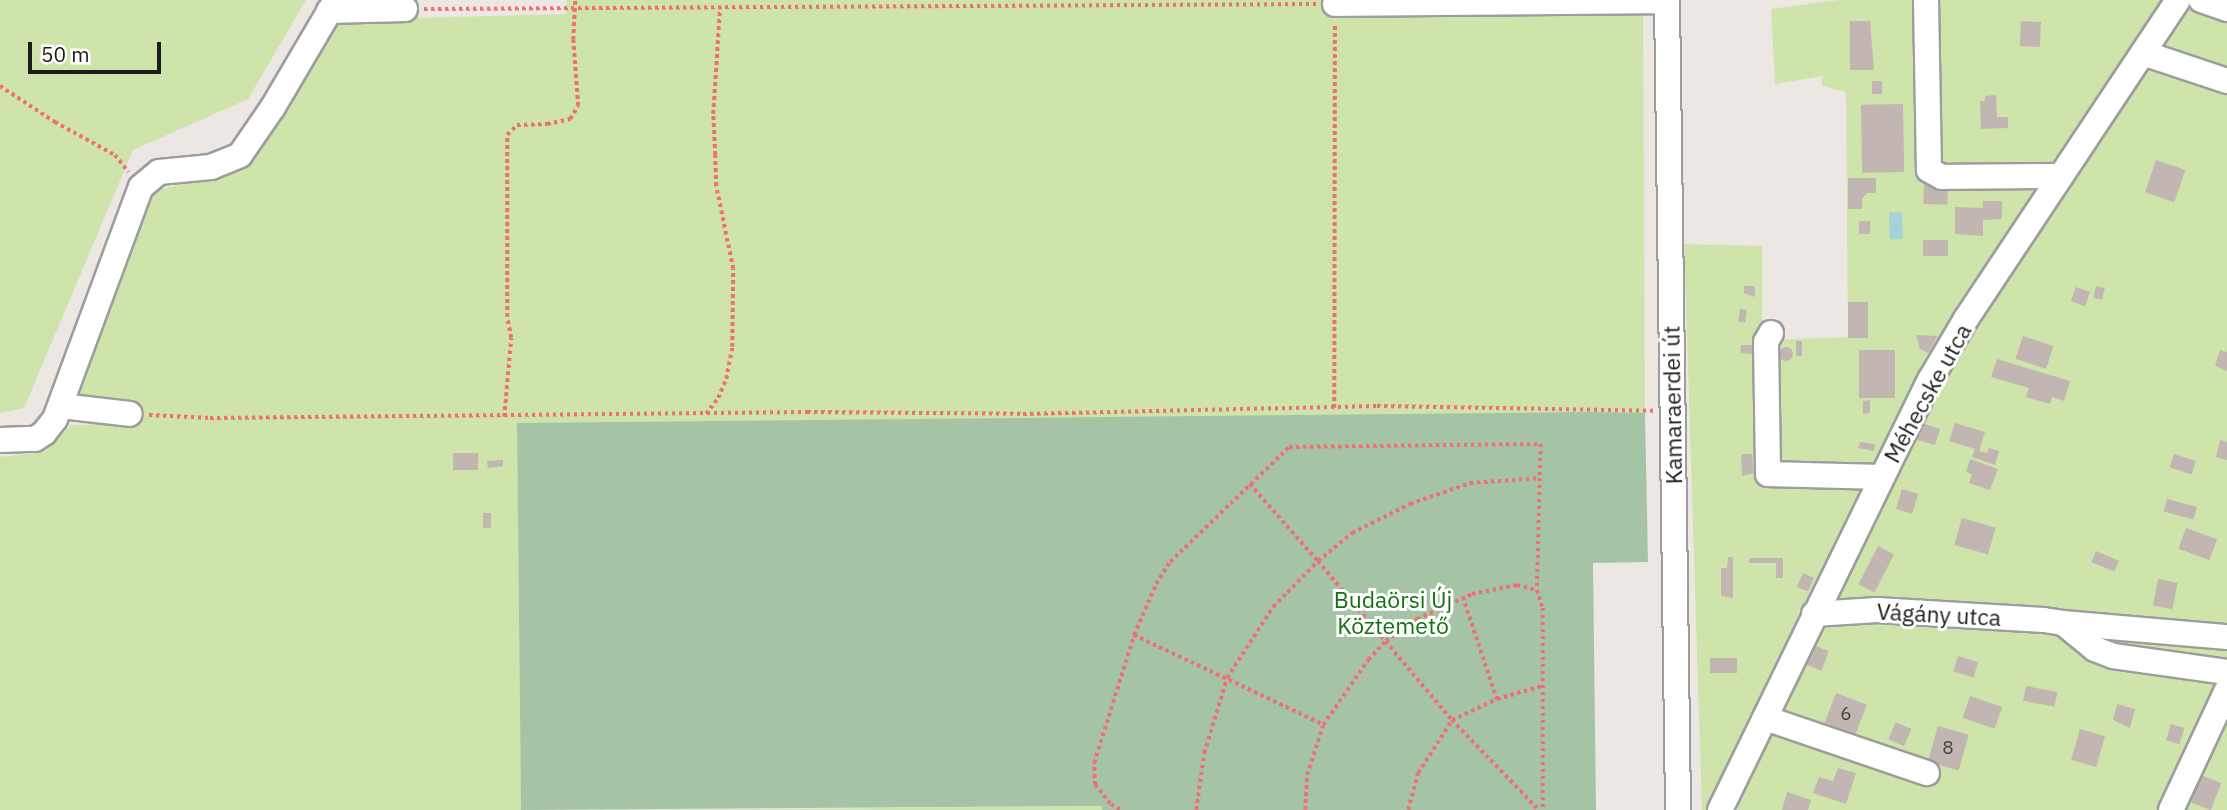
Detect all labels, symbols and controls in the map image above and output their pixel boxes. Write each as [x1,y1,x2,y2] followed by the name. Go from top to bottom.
[32,28,164,72] scale bar
[41,40,90,68] text: 50 m
[1877,319,1977,467] street label: Méhecske utca
[1657,325,1687,485] street label: Kamaraerdei út
[1334,585,1452,639] park label: Budaörsi Új Köztemető
[1876,597,2002,631] street label: Vágány utca
[1840,703,1852,725] house number: 6
[1942,737,1954,759] house number: 8

